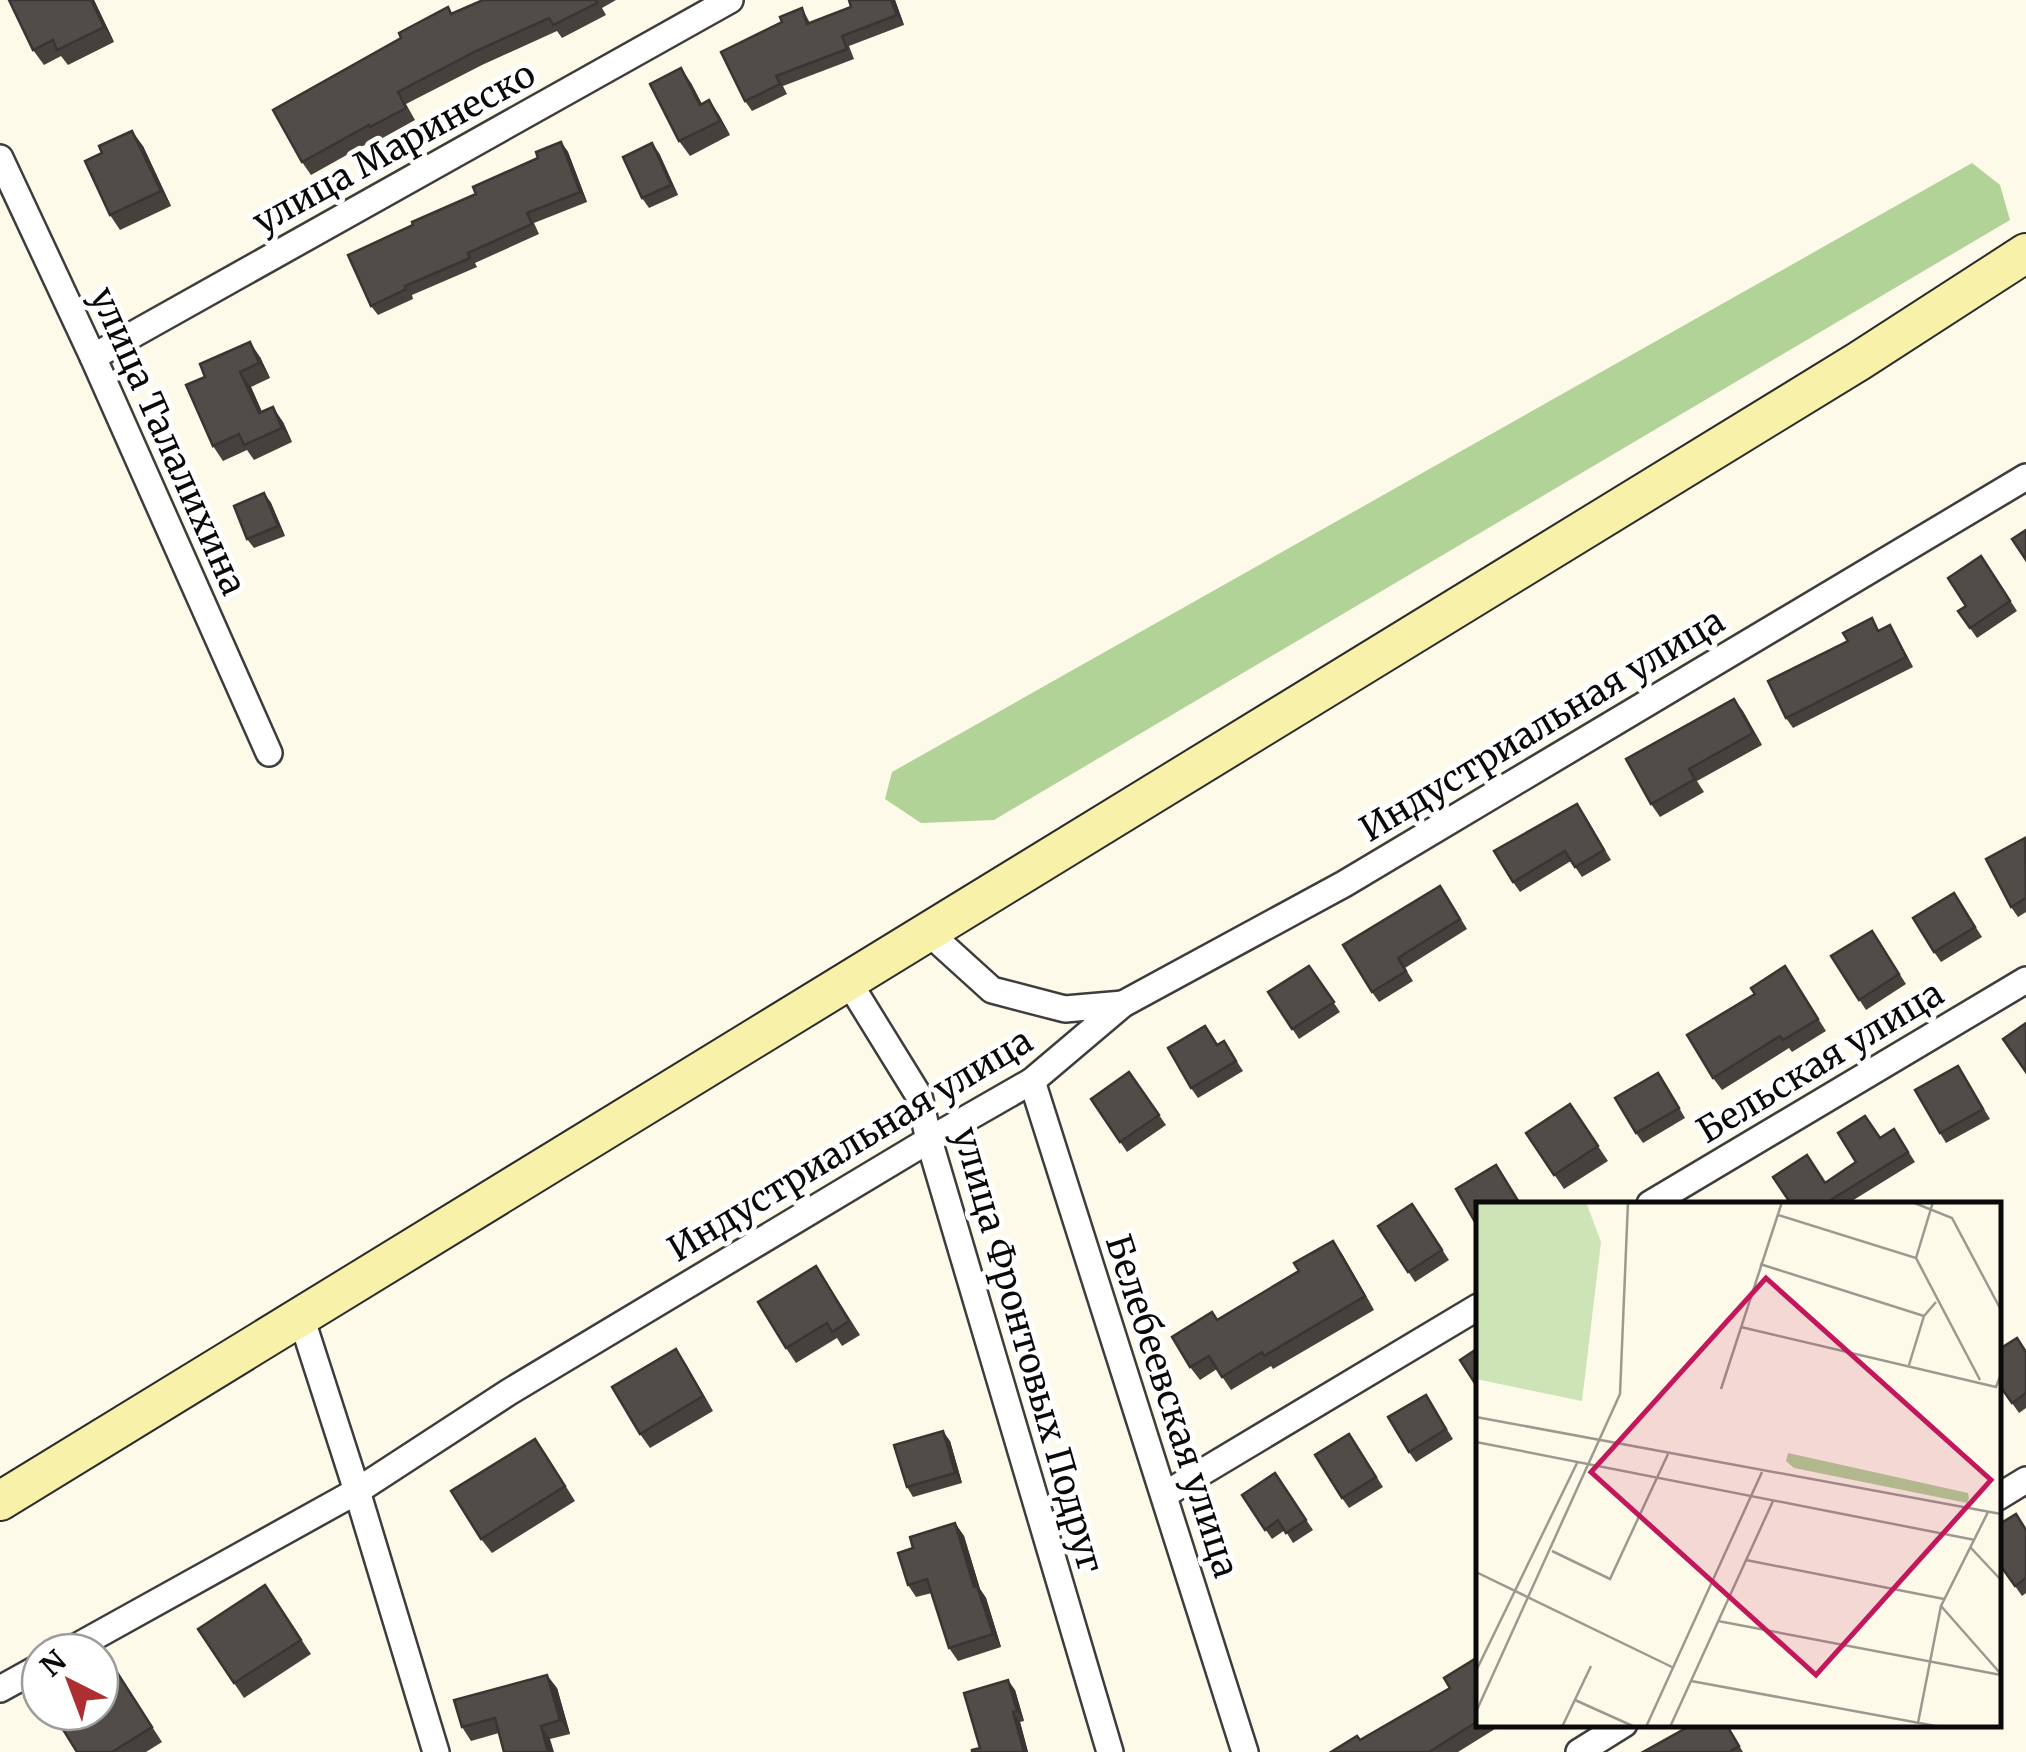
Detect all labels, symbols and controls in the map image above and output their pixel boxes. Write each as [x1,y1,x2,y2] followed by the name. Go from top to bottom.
[245,52,543,244] street label: улица Маринеско
[80,280,256,602] street label: улица Талалихина
[1352,599,1732,851] street label: Индустриальная улица
[1689,971,1951,1153] street label: Бельская улица
[660,1019,1040,1271] street label: Индустриальная улица
[943,1122,1113,1578] street label: улица Фронтовых Подруг
[1476,1202,2001,1727] inset map
[1096,1229,1248,1583] street label: Белебеевская улица
[20,1632,120,1732] north arrow
[33,1643,74,1684] text: N

